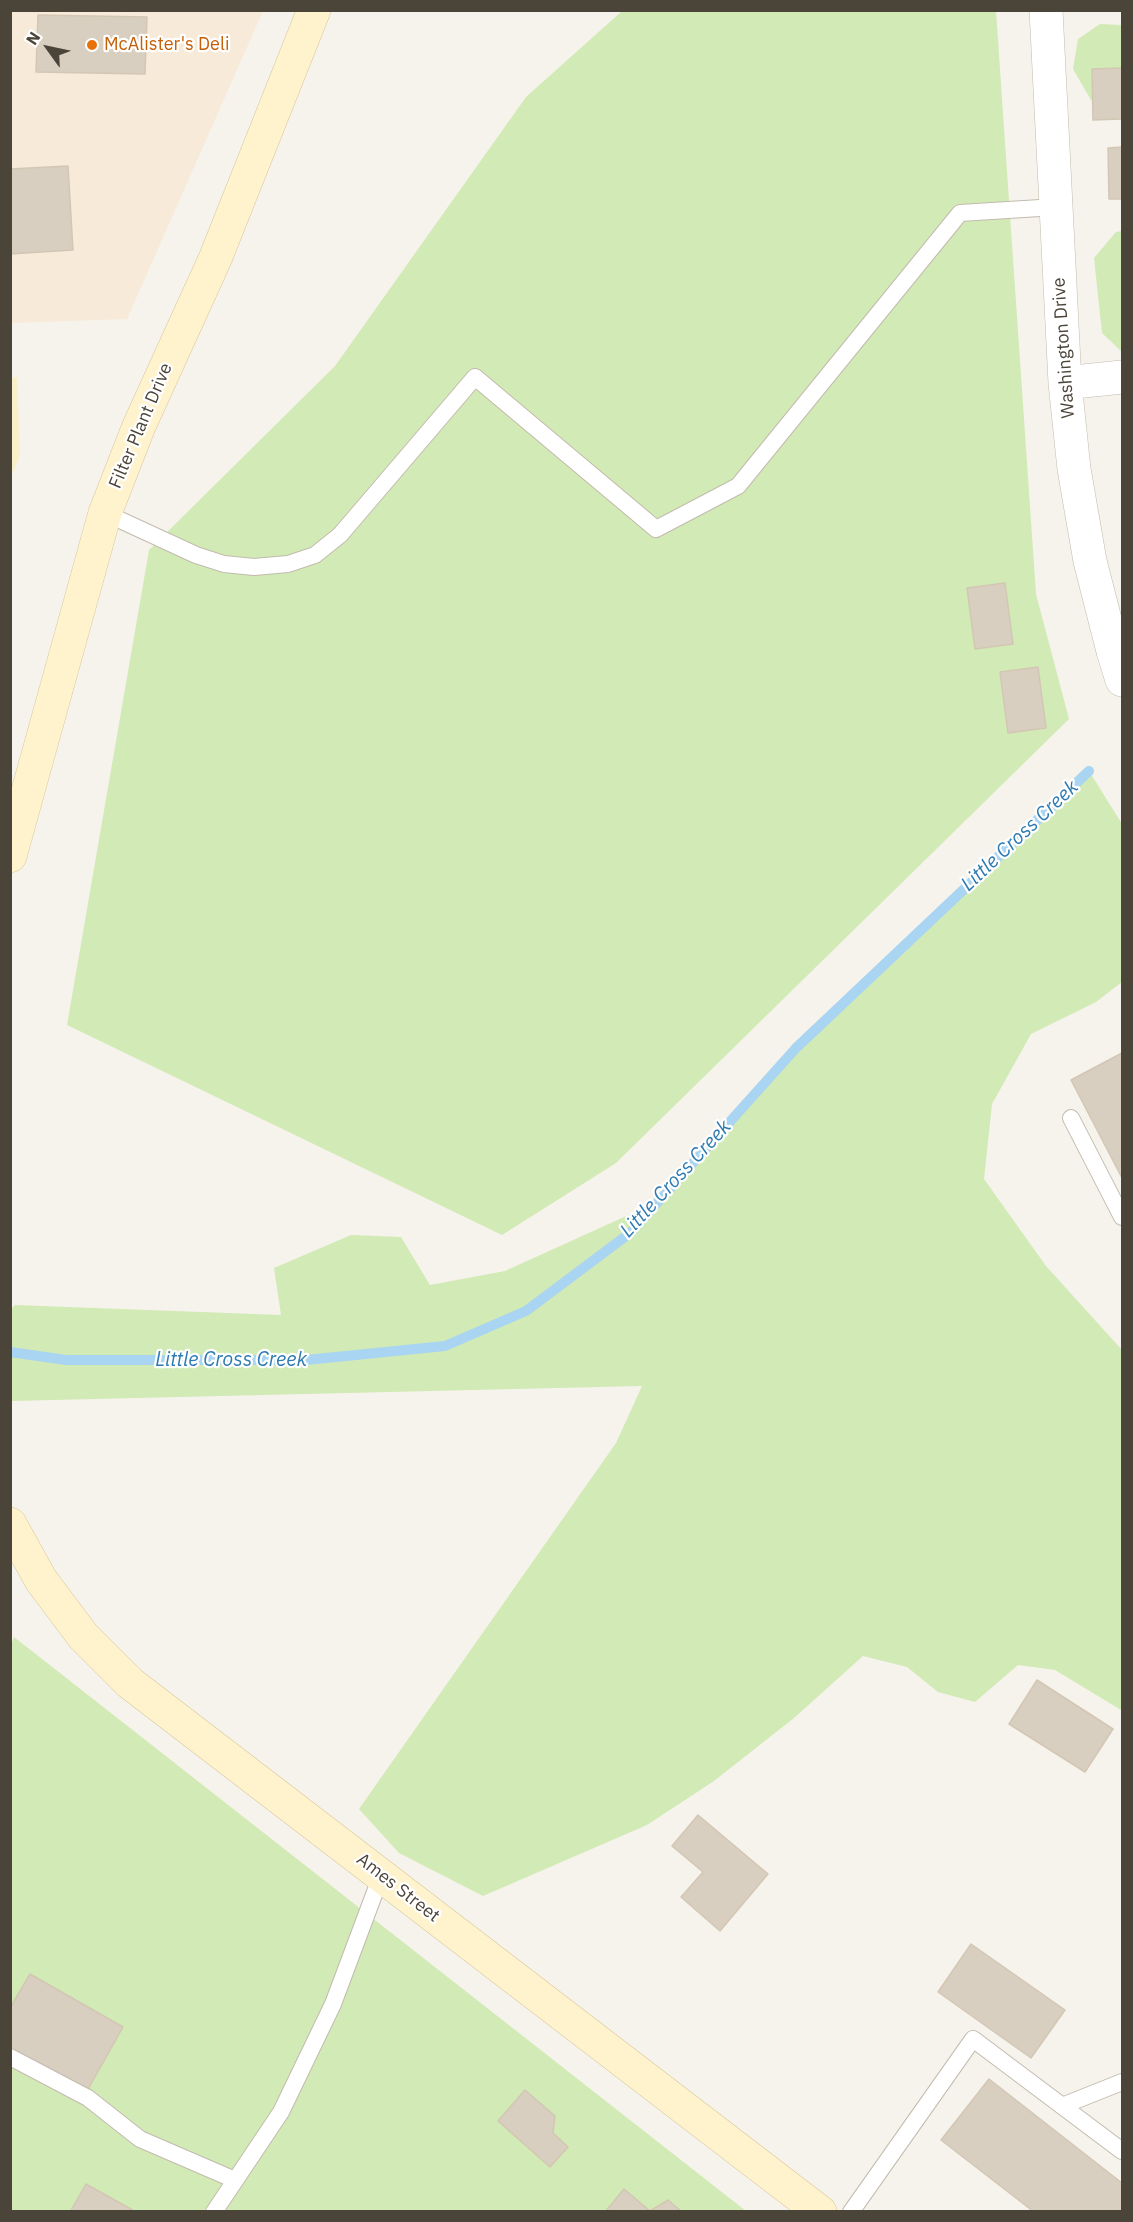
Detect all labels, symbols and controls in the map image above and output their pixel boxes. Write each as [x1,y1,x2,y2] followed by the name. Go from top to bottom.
[18,18,78,78] north arrow
[21,28,44,49] text: N
[104,34,229,56] place label: McAlister's Deli
[85,38,99,52] marker: McAlister's Deli
[1048,277,1080,419] street label: Washington Drive
[105,360,177,492] street label: Filter Plant Drive
[956,776,1084,896] water label: Little Cross Creek
[616,1115,736,1243] water label: Little Cross Creek
[155,1348,307,1372] water label: Little Cross Creek
[352,1849,444,1927] street label: Ames Street

